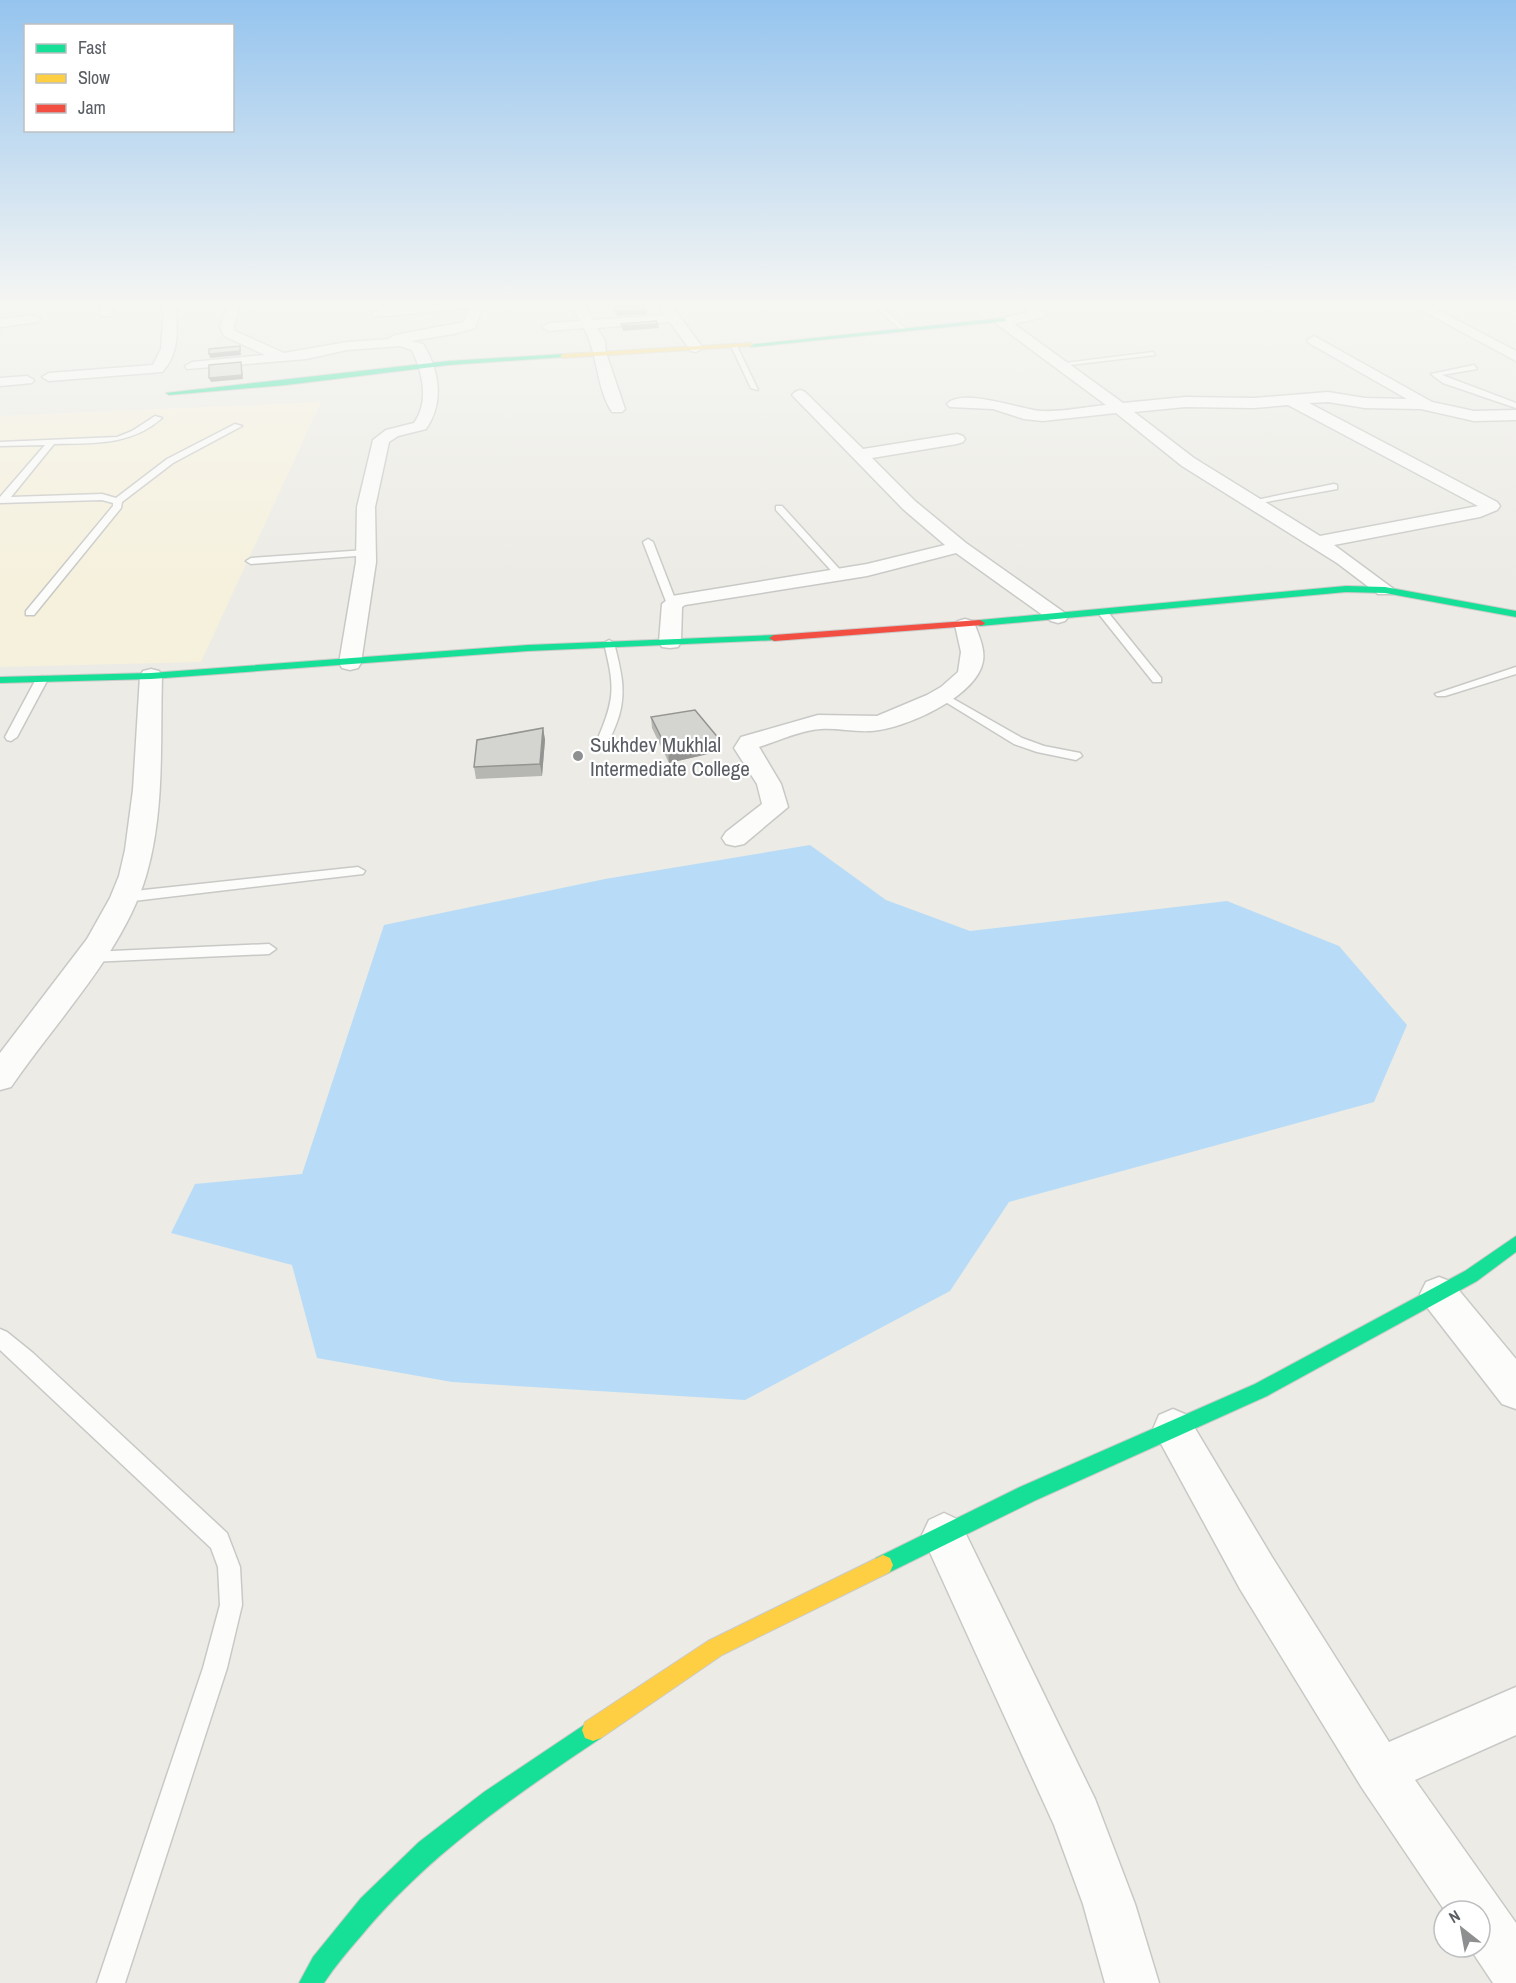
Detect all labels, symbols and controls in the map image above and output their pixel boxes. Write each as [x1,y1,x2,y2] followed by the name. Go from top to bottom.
[24,24,234,132] legend
[78,35,106,60] text: Fast
[78,65,110,90] text: Slow
[78,95,106,120] text: Jam
[590,730,750,783] place label: Sukhdev Mukhlal Intermediate College
[571,749,585,763] marker: Sukhdev Mukhlal Intermediate College
[1432,1899,1492,1959] north arrow
[1445,1904,1464,1928] text: N

